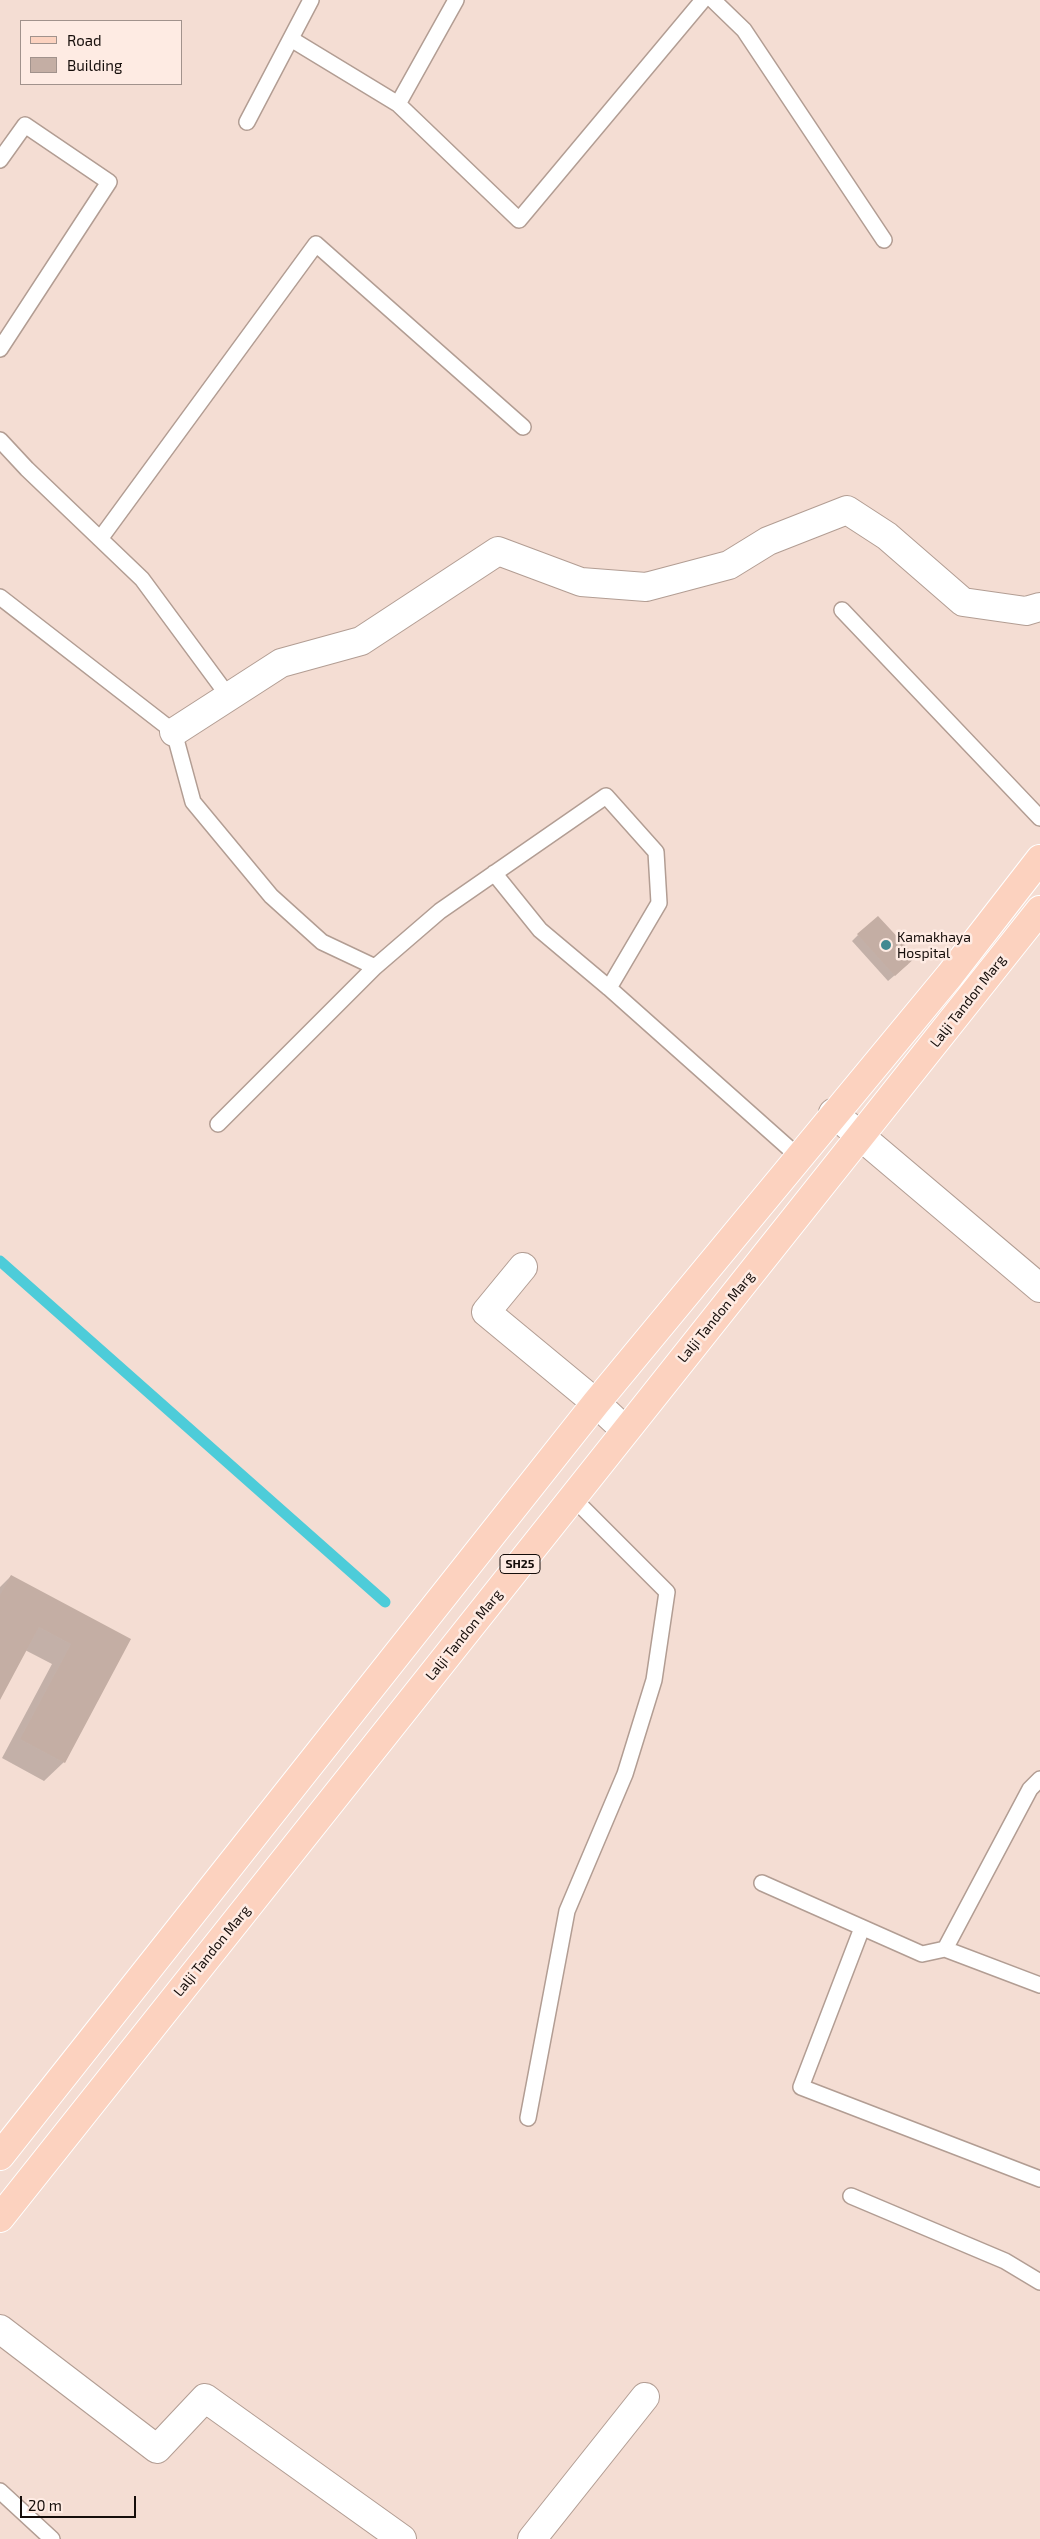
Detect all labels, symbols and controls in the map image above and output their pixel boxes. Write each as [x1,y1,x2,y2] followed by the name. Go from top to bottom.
[20,20,182,85] legend
[67,31,102,49] text: Road
[67,56,122,74] text: Building
[897,929,971,962] place label: Kamakhaya Hospital
[879,938,893,952] marker: Kamakhaya Hospital
[927,952,1009,1050] street label: Lalji Tandon Marg
[674,1268,758,1366] street label: Lalji Tandon Marg
[500,1555,540,1574] road number: SH25
[422,1586,506,1684] street label: Lalji Tandon Marg
[170,1902,254,2000] street label: Lalji Tandon Marg
[22,2486,139,2518] scale bar
[28,2496,62,2514] text: 20 m

